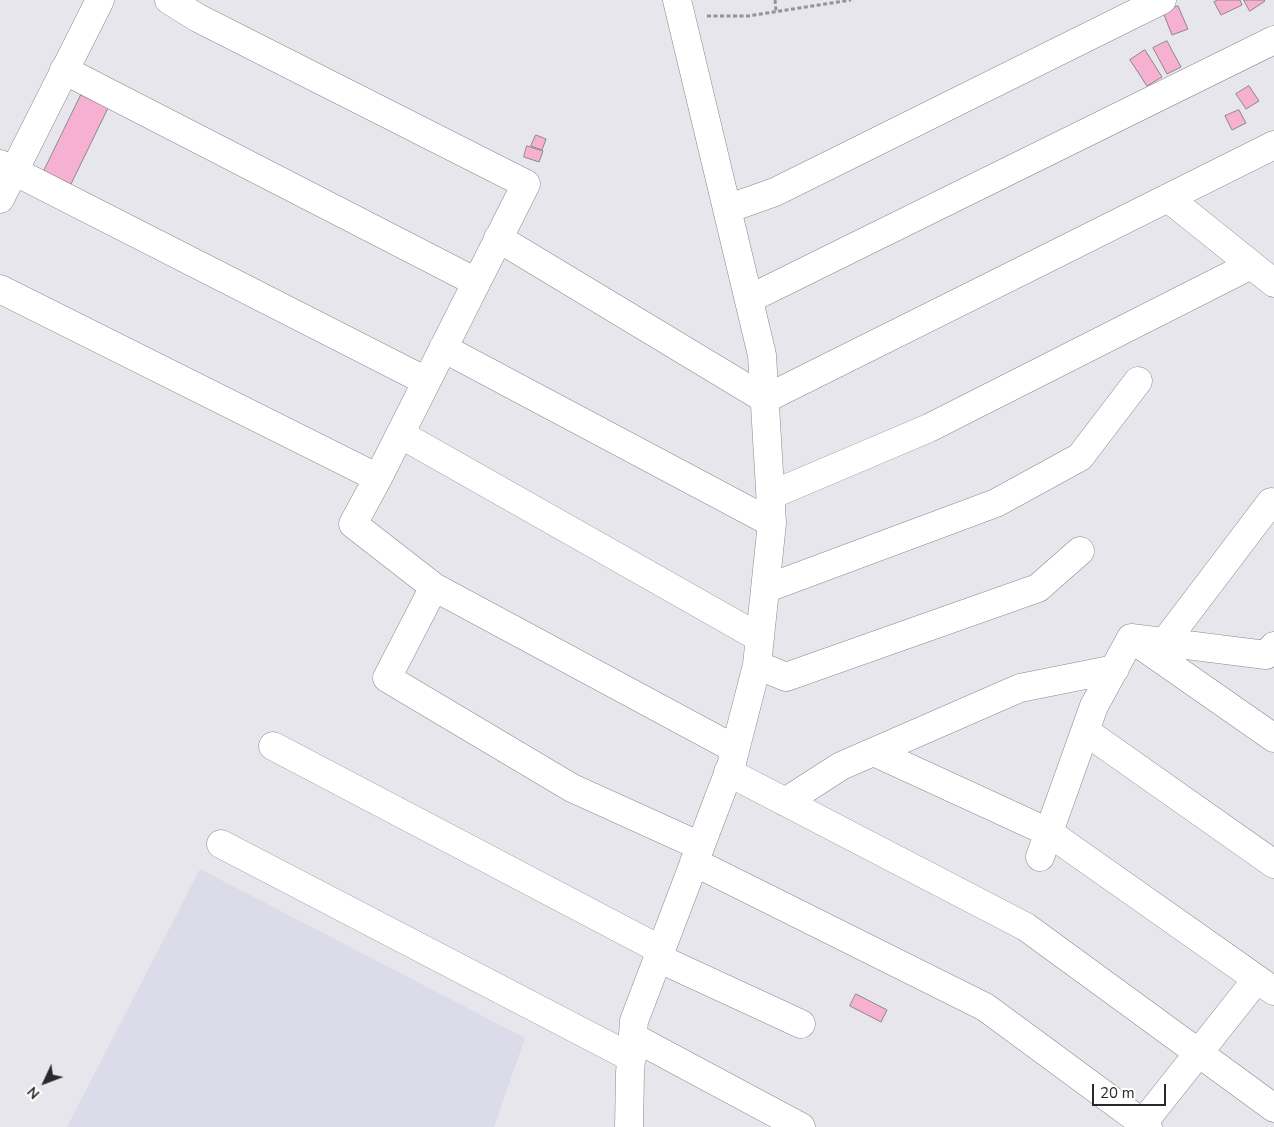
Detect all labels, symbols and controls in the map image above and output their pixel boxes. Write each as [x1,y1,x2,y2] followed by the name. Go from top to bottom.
[20,1057,70,1107] north arrow
[1094,1074,1168,1106] scale bar
[23,1082,44,1103] text: N
[1100,1083,1135,1103] text: 20 m

